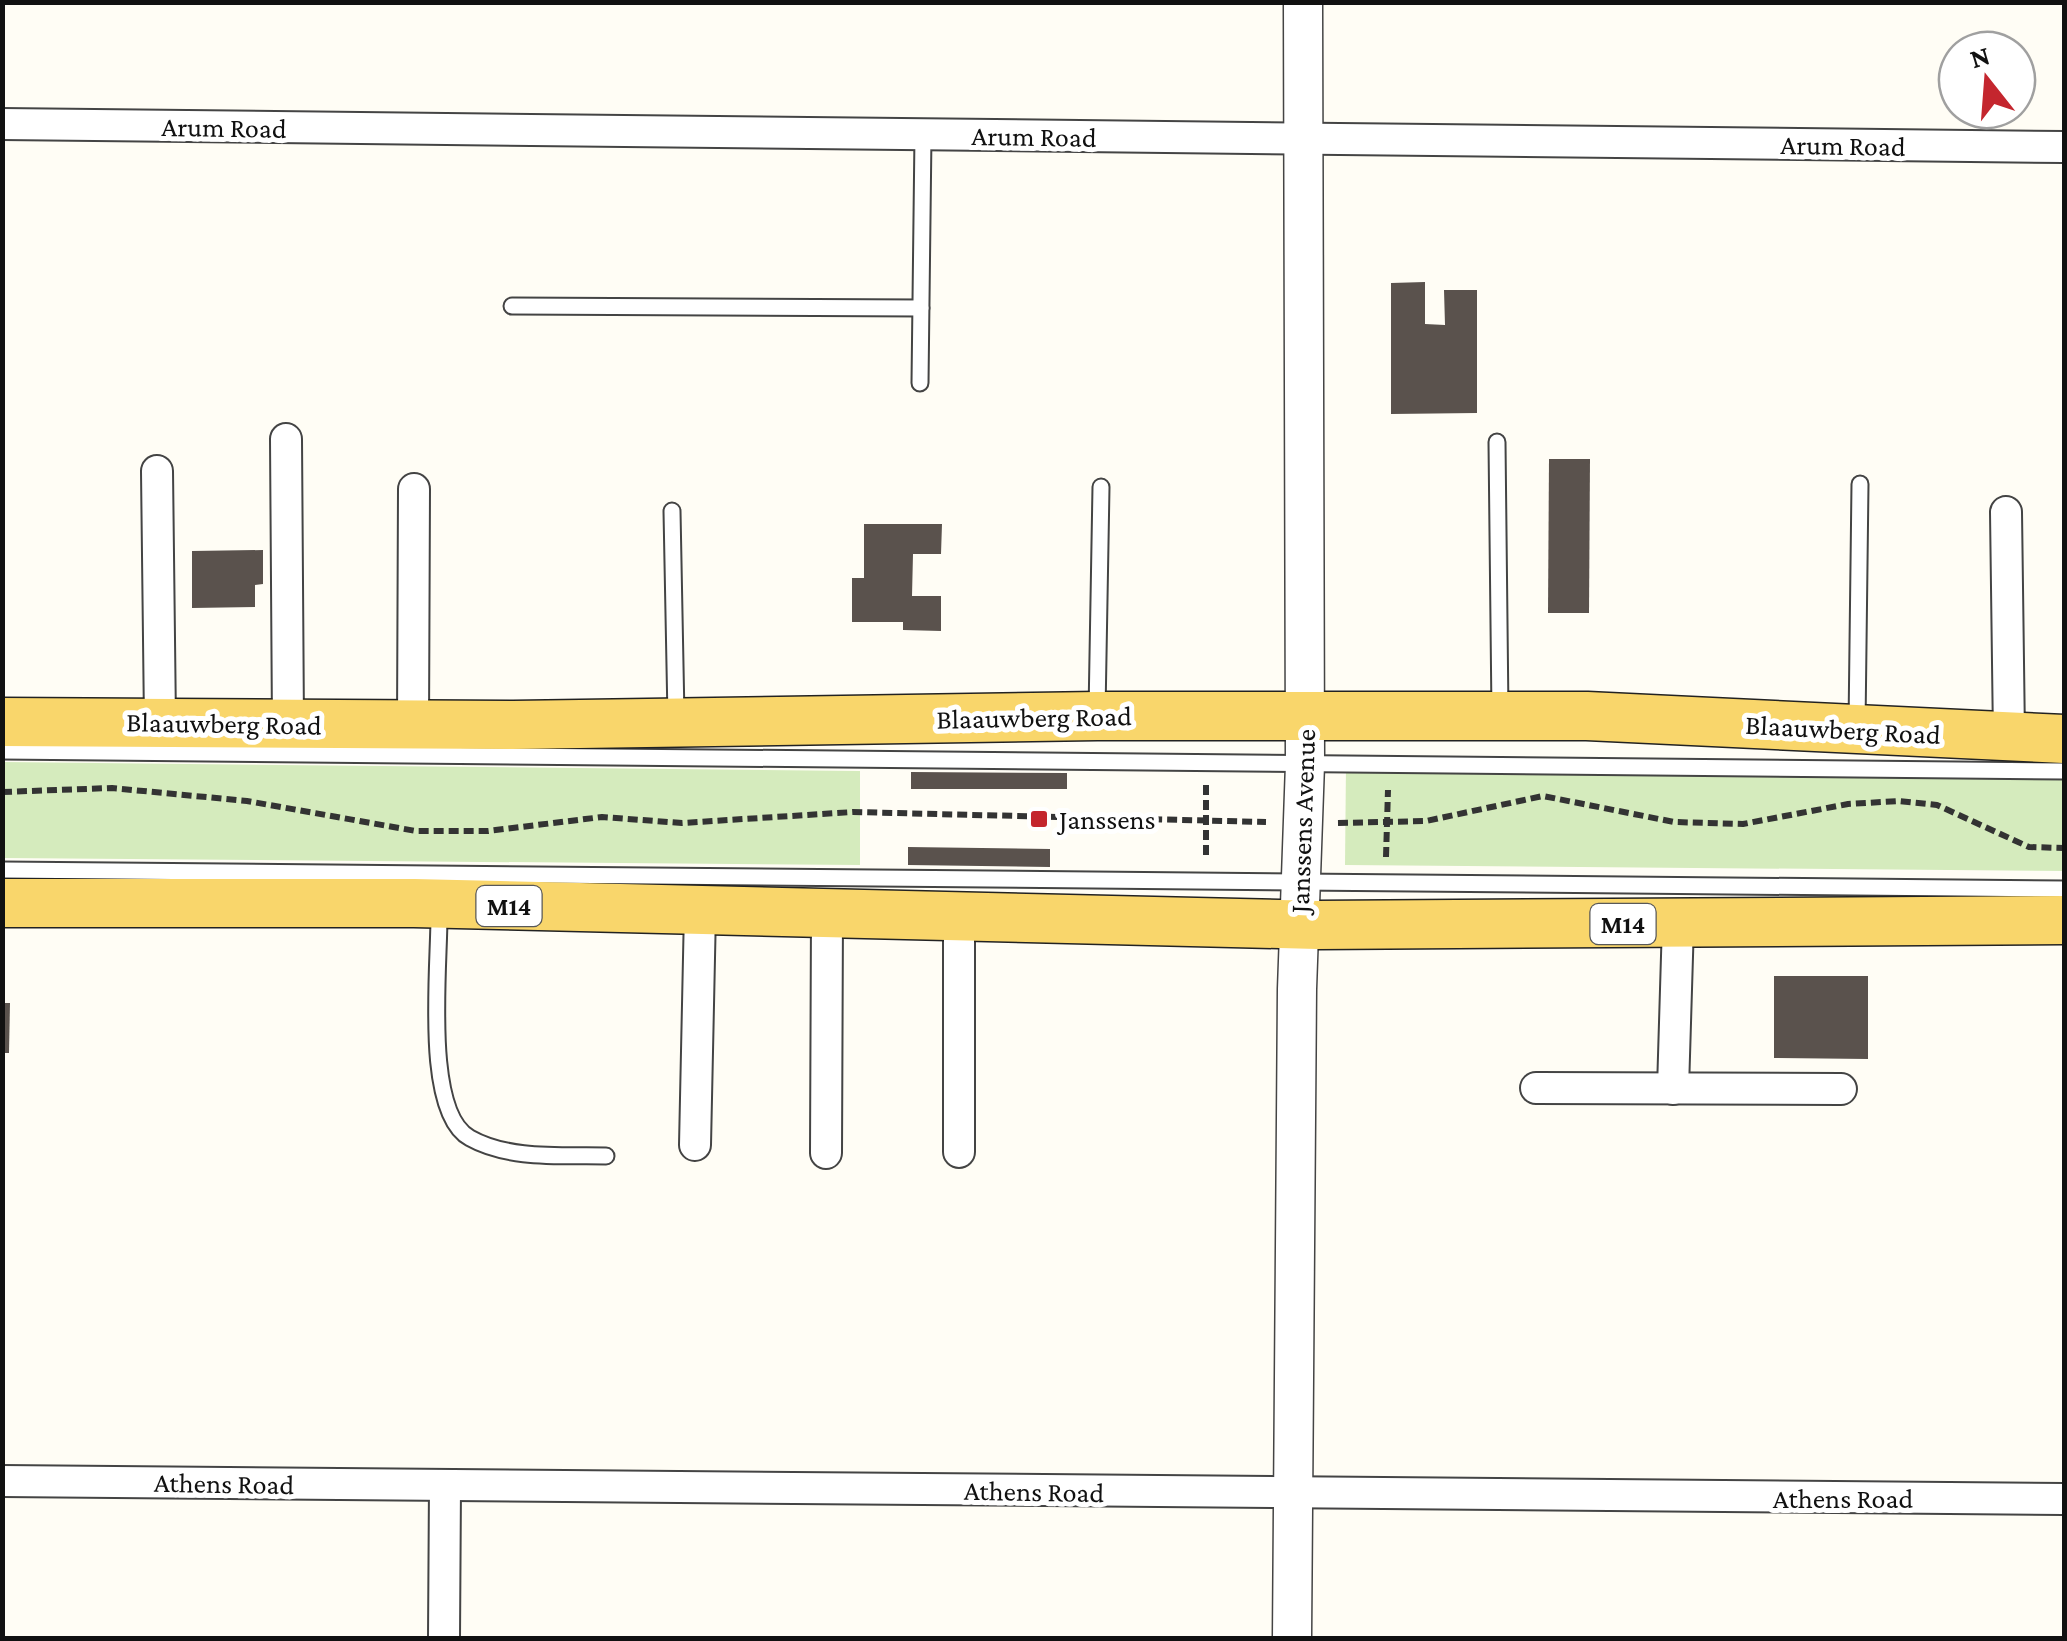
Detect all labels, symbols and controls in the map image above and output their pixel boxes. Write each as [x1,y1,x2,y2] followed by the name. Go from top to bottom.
[1937,30,2037,130] north arrow
[1966,39,1993,74] text: N
[161,111,287,144] street label: Arum Road
[971,120,1097,153] street label: Arum Road
[1780,129,1906,162] street label: Arum Road
[936,700,1132,735] street label: Blaauwberg Road
[126,706,322,741] street label: Blaauwberg Road
[1744,709,1942,750] street label: Blaauwberg Road
[1284,728,1321,917] street label: Janssens Avenue
[1056,804,1156,835] place label: Janssens
[1028,808,1050,830] marker: Janssens
[476,886,542,926] road number: M14
[1590,904,1656,944] road number: M14
[154,1467,295,1500] street label: Athens Road
[964,1475,1105,1508] street label: Athens Road
[1773,1483,1913,1514] street label: Athens Road

